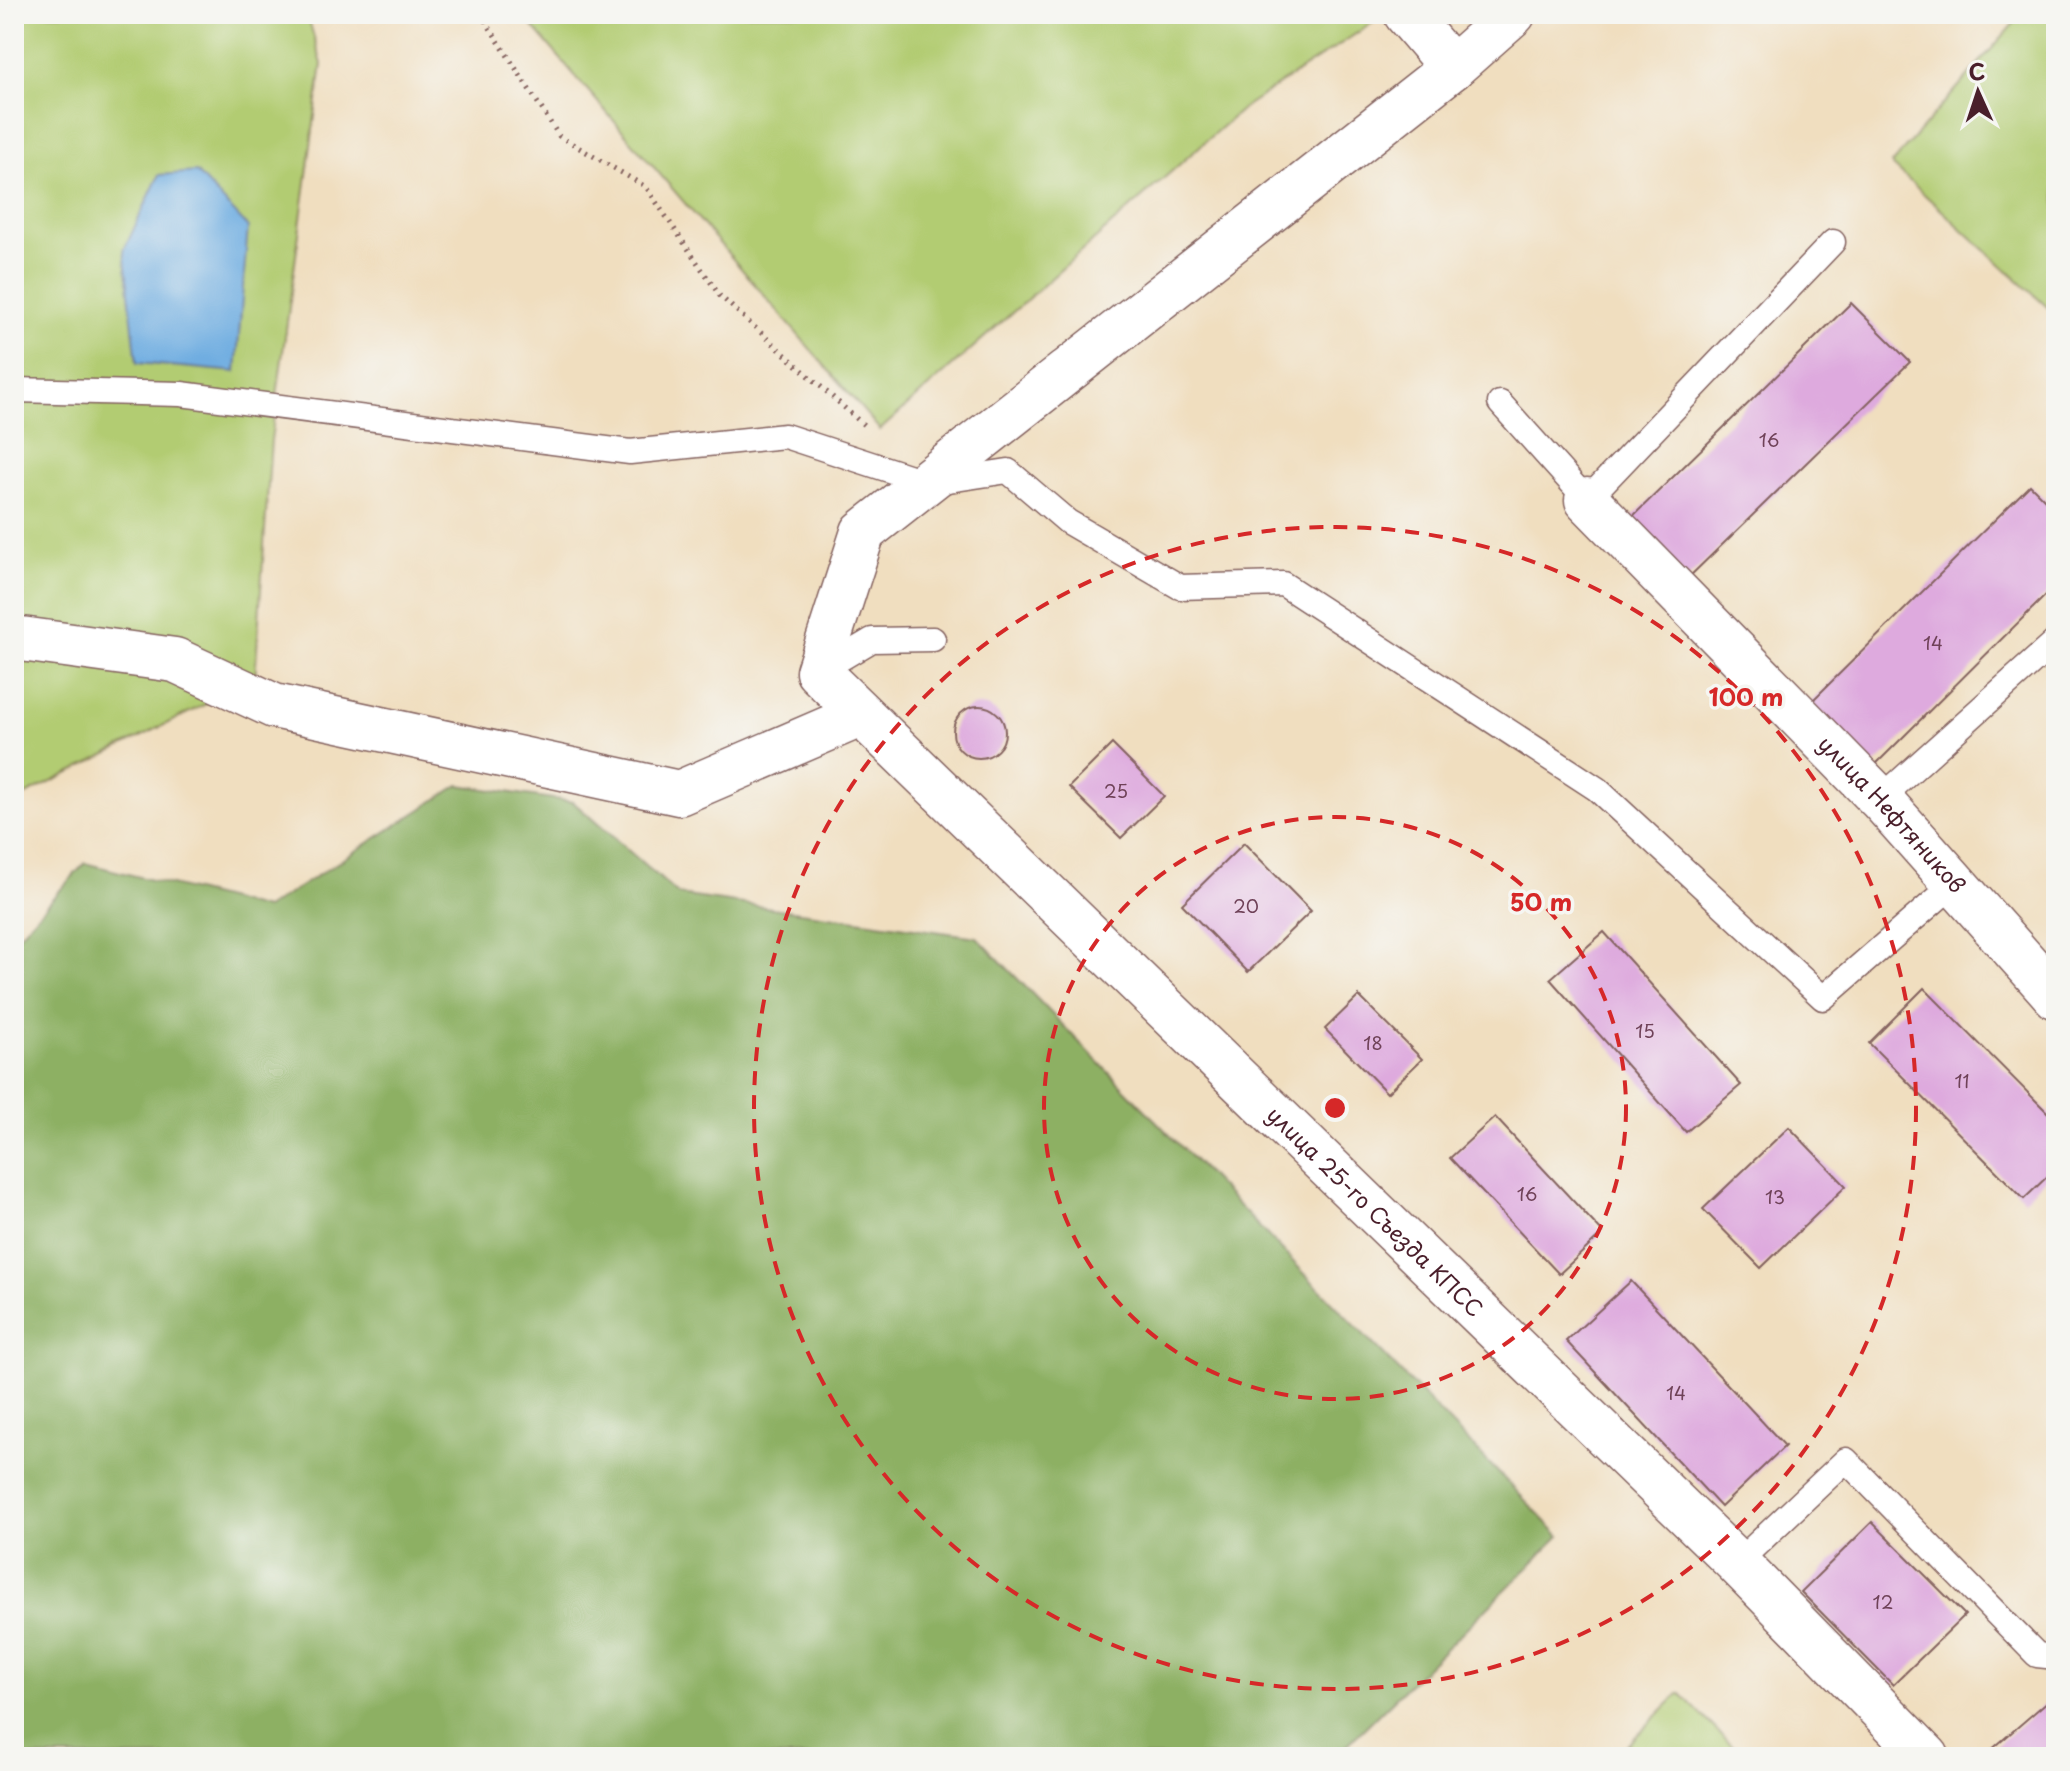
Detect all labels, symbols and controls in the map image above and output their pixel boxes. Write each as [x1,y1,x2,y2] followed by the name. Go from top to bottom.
[1938,52,2018,132] north arrow
[1968,54,1986,87] text: С
[1759,426,1779,453] house number: 16
[1923,629,1943,656] house number: 14
[1709,678,1783,714] text: 100 m
[1811,727,1974,900] street label: улица Нефтяников
[1104,777,1128,804] house number: 25
[1510,883,1572,919] text: 50 m
[1233,892,1259,919] house number: 20
[1635,1017,1655,1044] house number: 15
[1363,1029,1383,1056] house number: 18
[1954,1067,1970,1094] house number: 11
[1321,1094,1349,1122] centre of rings
[1260,1098,1492,1324] street label: улица 25-го Съезда КПСС
[1517,1180,1537,1207] house number: 16
[1765,1183,1785,1210] house number: 13
[1666,1379,1686,1406] house number: 14
[1873,1588,1893,1615] house number: 12

